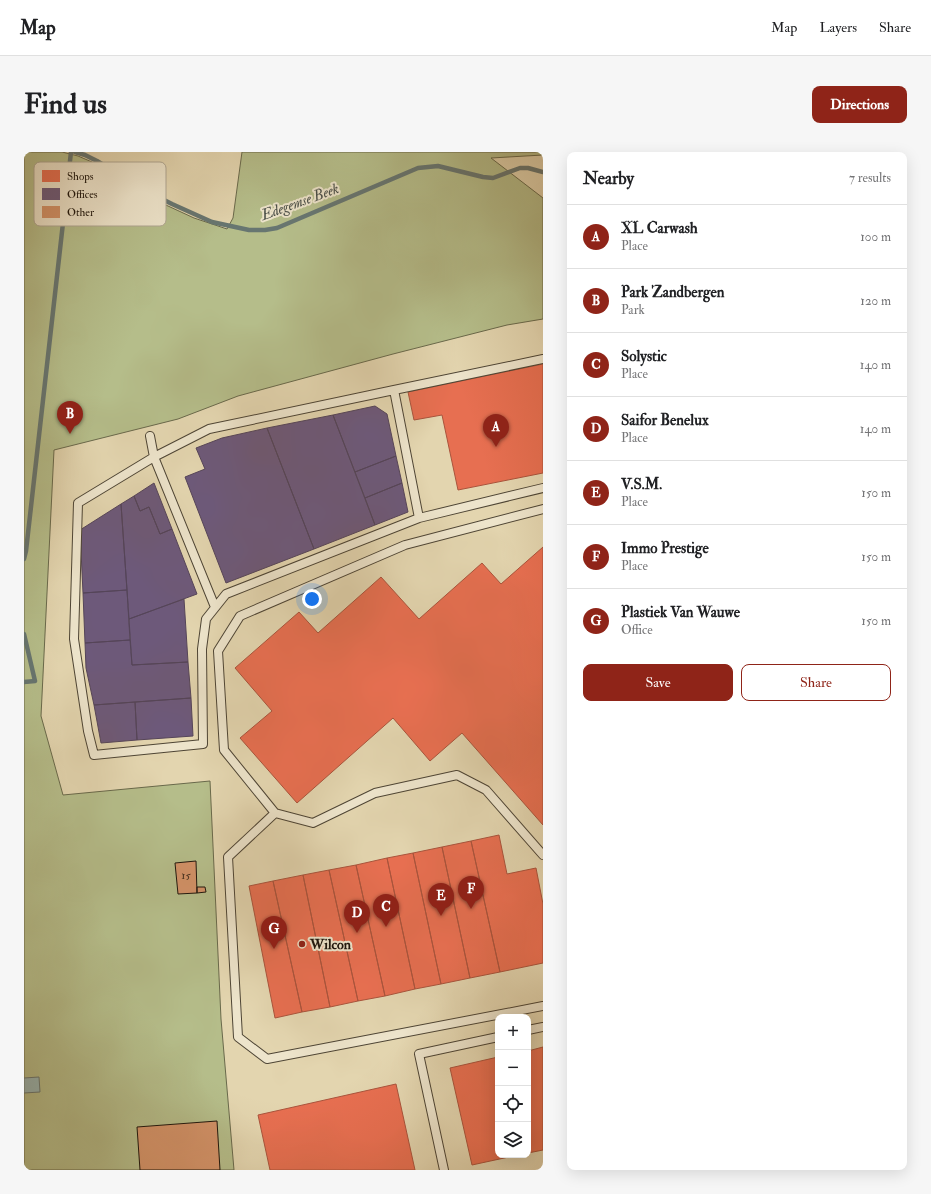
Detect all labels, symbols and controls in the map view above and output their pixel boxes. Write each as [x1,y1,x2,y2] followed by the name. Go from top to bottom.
[20,16,56,40] text: Map
[771,19,797,36] text: Map
[819,19,857,36] text: Layers
[879,19,911,36] text: Share
[812,86,907,123] button: Directions
[24,87,107,122] text: Find us
[34,162,166,226] legend
[583,168,634,189] text: Nearby
[67,170,94,184] text: Shops
[849,170,891,186] text: 7 results
[257,179,342,225] water label: Edegemse Beek
[67,188,98,201] text: Offices
[67,206,95,219] text: Other
[621,219,698,238] text: XL Carwash
[592,229,600,245] text: A
[860,229,891,245] text: 100 m
[621,238,648,254] text: Place
[621,283,725,302] text: Park Zandbergen
[592,293,600,309] text: B
[860,293,891,309] text: 120 m
[621,302,645,318] text: Park
[621,347,667,366] text: Solystic
[591,357,601,373] text: C
[860,357,891,373] text: 140 m
[621,366,648,382] text: Place
[57,401,83,434] pin: B
[621,411,709,430] text: Saifor Benelux
[483,414,509,447] pin: A
[591,421,601,437] text: D
[860,421,891,437] text: 140 m
[621,430,648,446] text: Place
[621,475,662,494] text: V.S.M.
[591,485,601,501] text: E
[861,485,891,501] text: 150 m
[621,494,648,510] text: Place
[621,539,709,558] text: Immo Prestige
[592,549,600,565] text: F
[861,549,891,565] text: 150 m
[621,558,648,574] text: Place
[302,589,322,609] your location
[621,603,740,622] text: Plastiek Van Wauwe
[591,613,601,629] text: G
[861,613,891,629] text: 150 m
[621,622,653,638] text: Office
[583,664,733,701] button: Save
[741,664,891,701] button: Share
[181,868,191,883] house number: 15
[458,876,484,909] pin: F
[428,883,454,916] pin: E
[373,894,399,927] pin: C
[344,900,370,933] pin: D
[261,916,287,949] pin: G
[309,936,352,953] place label: Wilcon
[297,939,307,949] marker: Wilcon
[495,1014,531,1158] map controls
[495,1014,531,1050] button: +
[495,1050,531,1086] button: −
[495,1086,531,1122] button: locate
[495,1122,531,1158] button: layers

